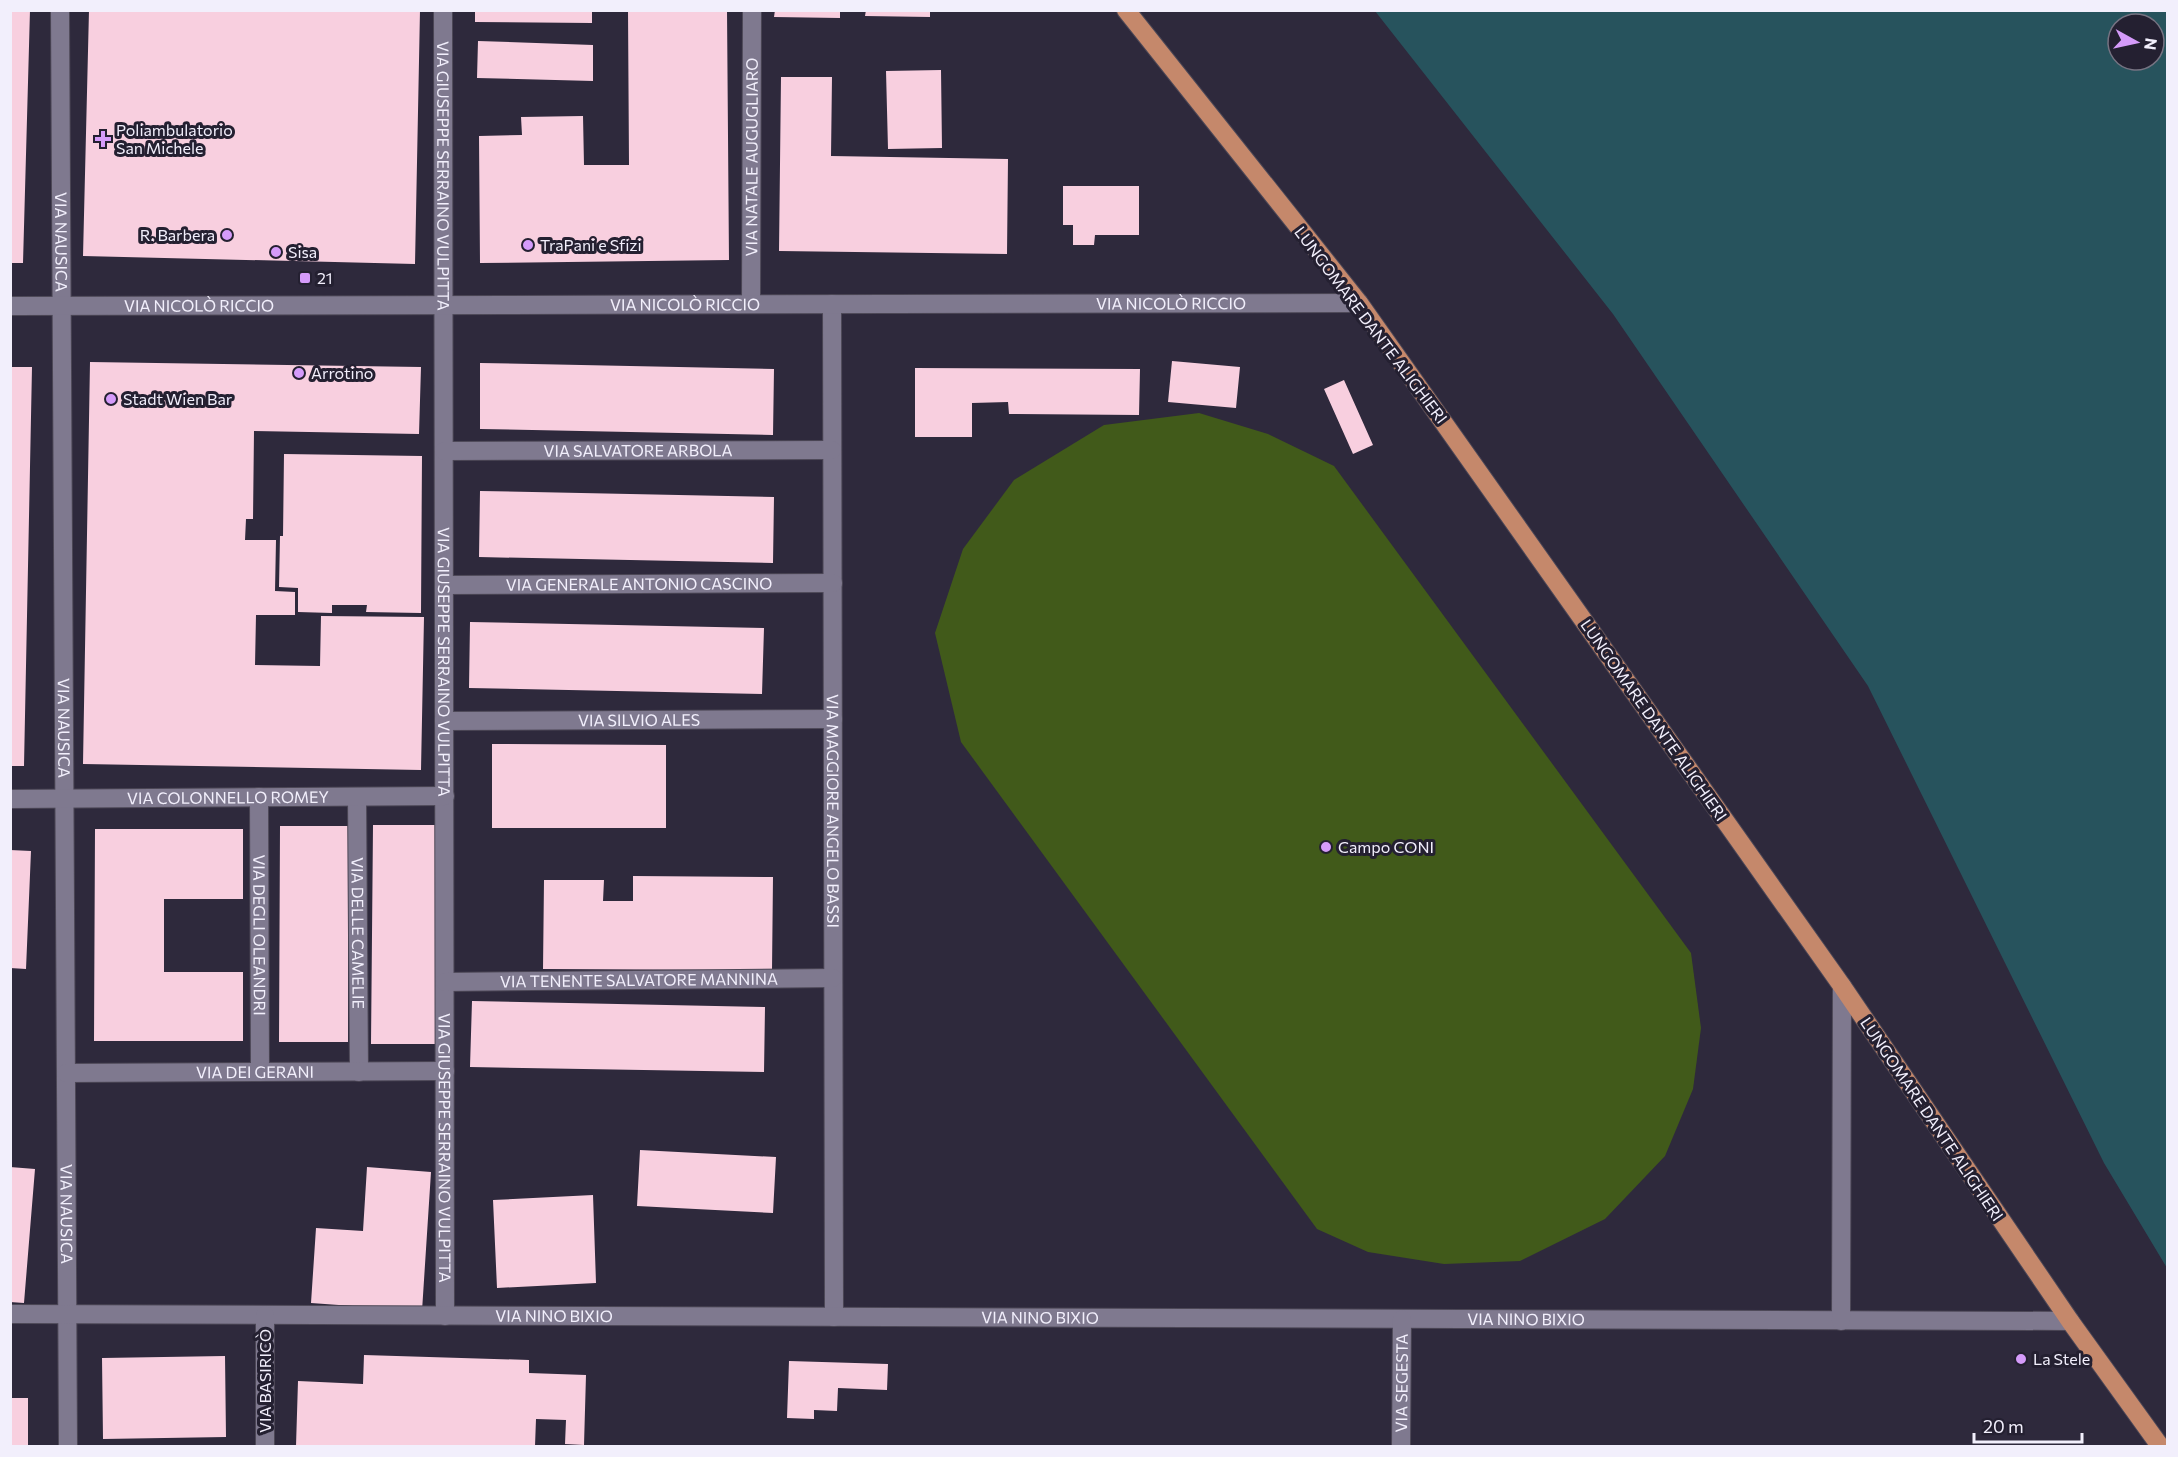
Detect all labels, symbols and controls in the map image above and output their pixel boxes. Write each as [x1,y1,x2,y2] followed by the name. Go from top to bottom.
[2106,12,2166,72] north arrow
[2141,37,2162,51] text: N
[434,41,453,311] street label: VIA GIUSEPPE SERRAINO VULPITTA
[741,58,761,256] street label: VIA NATALE AUGUGLIARO
[116,120,233,157] place label: Poliambulatorio San Michele
[94,130,112,148] marker: Poliambulatorio San Michele
[52,192,72,292] street label: VIA NAUSICA
[1291,222,1452,427] street label: LUNGOMARE DANTE ALIGHIERI
[140,225,215,244] place label: R. Barbera
[220,228,234,242] marker: R. Barbera
[540,235,642,254] place label: TraPani e Sfizi
[521,238,535,252] marker: TraPani e Sfizi
[288,242,317,261] place label: Sisa
[269,245,283,259] marker: Sisa
[317,268,333,287] place label: 21
[298,271,312,285] marker: 21
[1096,293,1246,313] street label: VIA NICOLÒ RICCIO
[610,294,760,314] street label: VIA NICOLÒ RICCIO
[124,295,274,315] street label: VIA NICOLÒ RICCIO
[311,363,373,382] place label: Arrotino
[292,366,306,380] marker: Arrotino
[123,389,233,408] place label: Stadt Wien Bar
[104,392,118,406] marker: Stadt Wien Bar
[543,440,732,460] street label: VIA SALVATORE ARBOLA
[435,527,454,797] street label: VIA GIUSEPPE SERRAINO VULPITTA
[506,573,772,594] street label: VIA GENERALE ANTONIO CASCINO
[1577,615,1732,824] street label: LUNGOMARE DANTE ALIGHIERI
[55,678,74,778] street label: VIA NAUSICA
[824,694,843,928] street label: VIA MAGGIORE ANGELO BASSI
[578,710,700,729] street label: VIA SILVIO ALES
[127,787,330,807] street label: VIA COLONNELLO ROMEY
[1338,837,1434,856] place label: Campo CONI
[1319,840,1333,854] marker: Campo CONI
[250,854,270,1016] street label: VIA DEGLI OLEANDRI
[348,857,369,1009] street label: VIA DELLE CAMELIE
[500,969,778,990] street label: VIA TENENTE SALVATORE MANNINA
[436,1013,455,1283] street label: VIA GIUSEPPE SERRAINO VULPITTA
[1857,1013,2008,1224] street label: LUNGOMARE DANTE ALIGHIERI
[196,1062,314,1081] street label: VIA DEI GERANI
[57,1164,77,1264] street label: VIA NAUSICA
[495,1306,613,1325] street label: VIA NINO BIXIO
[981,1307,1099,1327] street label: VIA NINO BIXIO
[1467,1309,1585,1328] street label: VIA NINO BIXIO
[255,1329,274,1433] street label: VIA BASIRICÒ
[1391,1334,1411,1432] street label: VIA SEGESTA
[2033,1349,2090,1368] place label: La Stele
[2014,1352,2028,1366] marker: La Stele
[1974,1406,2082,1444] scale bar
[1983,1415,2024,1437] text: 20 m

